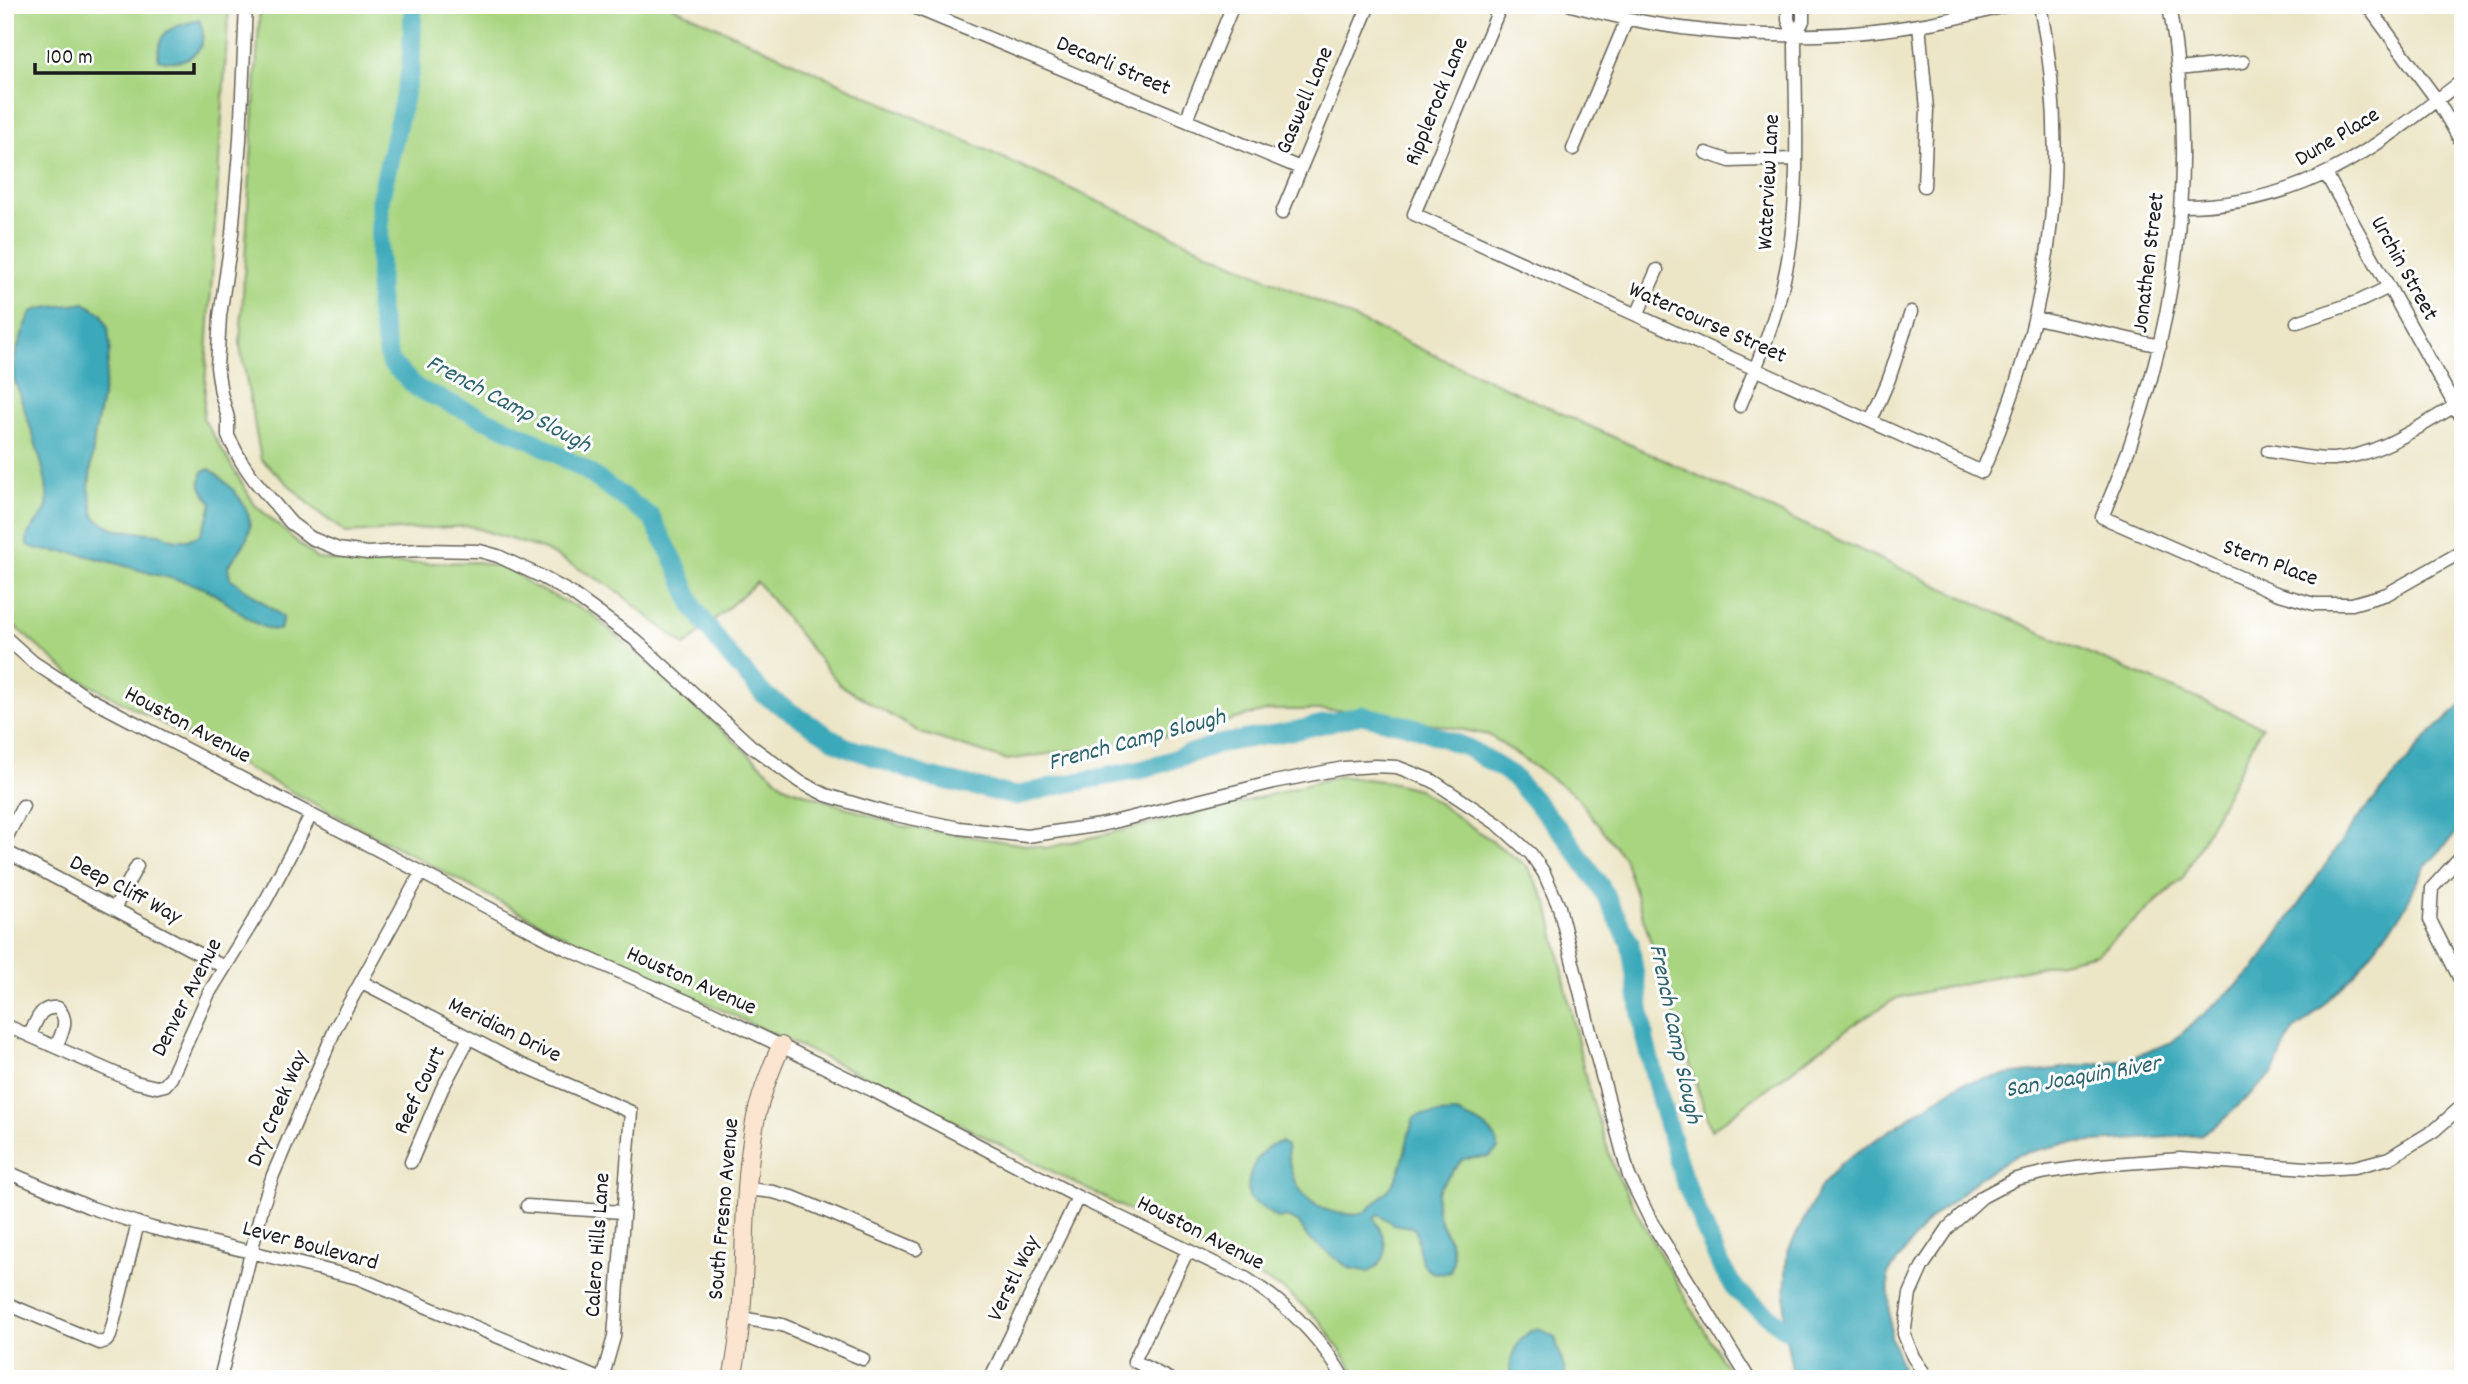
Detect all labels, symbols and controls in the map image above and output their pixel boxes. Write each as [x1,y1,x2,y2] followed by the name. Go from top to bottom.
[1051,28,1175,106] street label: Decarli Street
[35,32,194,76] scale bar
[1397,33,1479,171] street label: Ripplerock Lane
[1269,42,1343,160] street label: Gaswell Lane
[46,44,93,74] text: 100 m
[2289,100,2387,176] street label: Dune Place
[1750,113,1790,251] street label: Waterview Lane
[2125,191,2175,335] street label: Jonathen Street
[2361,211,2445,327] street label: Urchin Street
[1623,274,1791,374] street label: Watercourse Street
[419,347,597,463] water label: French Camp Slough
[2218,532,2322,596] street label: Stern Place
[118,679,256,773] street label: Houston Avenue
[1045,701,1230,781] water label: French Camp Slough
[63,848,188,935] street label: Deep Cliff Way
[144,933,232,1063] street label: Denver Avenue
[621,939,761,1025] street label: Houston Avenue
[1638,941,1710,1128] water label: French Camp Slough
[442,989,566,1073] street label: Meridian Drive
[386,1042,456,1140] street label: Reef Court
[240,1045,319,1172] street label: Dry Creek Way
[2003,1047,2166,1108] water label: San Joaquin River
[701,1117,749,1301] street label: South Fresno Avenue
[577,1172,621,1318] street label: Calero Hills Lane
[1131,1188,1269,1280] street label: Houston Avenue
[238,1213,382,1281] street label: Lever Boulevard
[980,1230,1050,1328] street label: Verstl Way

